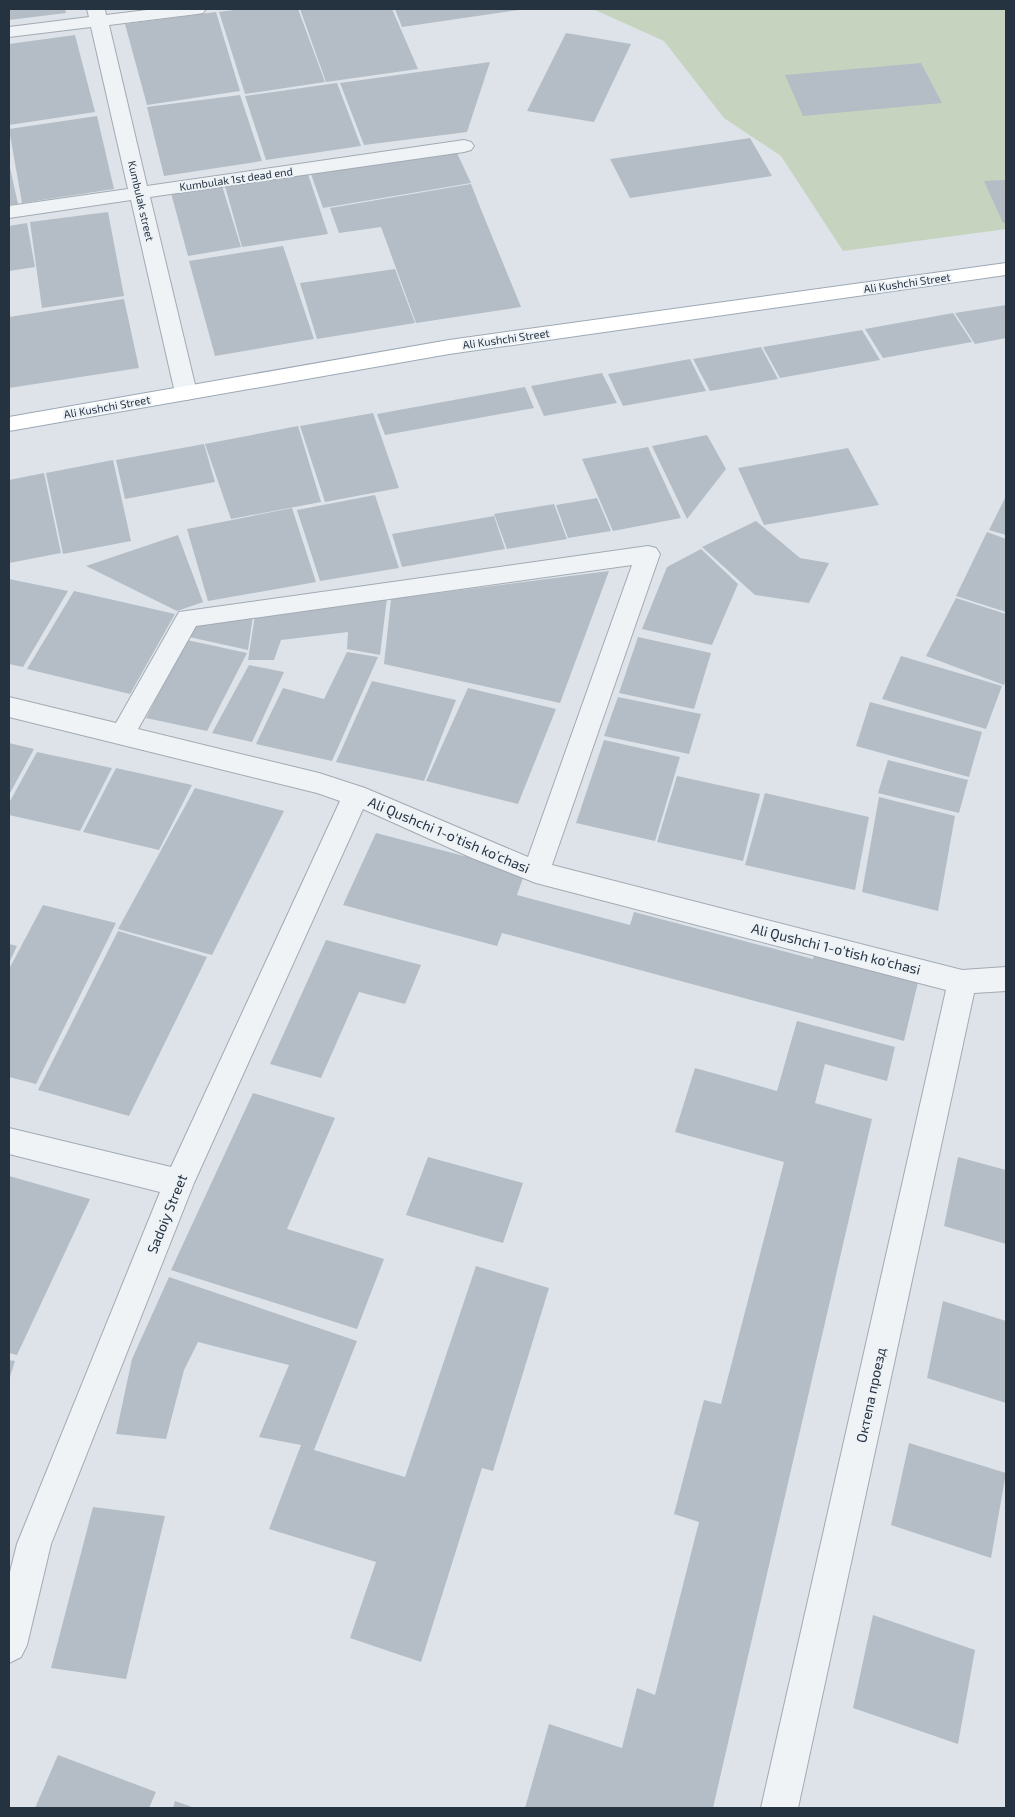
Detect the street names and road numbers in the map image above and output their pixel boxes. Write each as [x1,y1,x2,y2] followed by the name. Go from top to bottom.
[126,159,157,242] street label: Kumbulak street
[178,164,293,193] street label: Kumbulak 1st dead end
[863,270,951,295] street label: Ali Kushchi Street
[462,326,550,351] street label: Ali Kushchi Street
[63,393,151,421] street label: Ali Kushchi Street
[366,793,533,876] street label: Ali Qushchi 1-o'tish ko'chasi
[750,919,923,978] street label: Ali Qushchi 1-o'tish ko'chasi
[143,1172,190,1256] street label: Sadoiy Street
[852,1346,889,1444] street label: Октепа проезд

